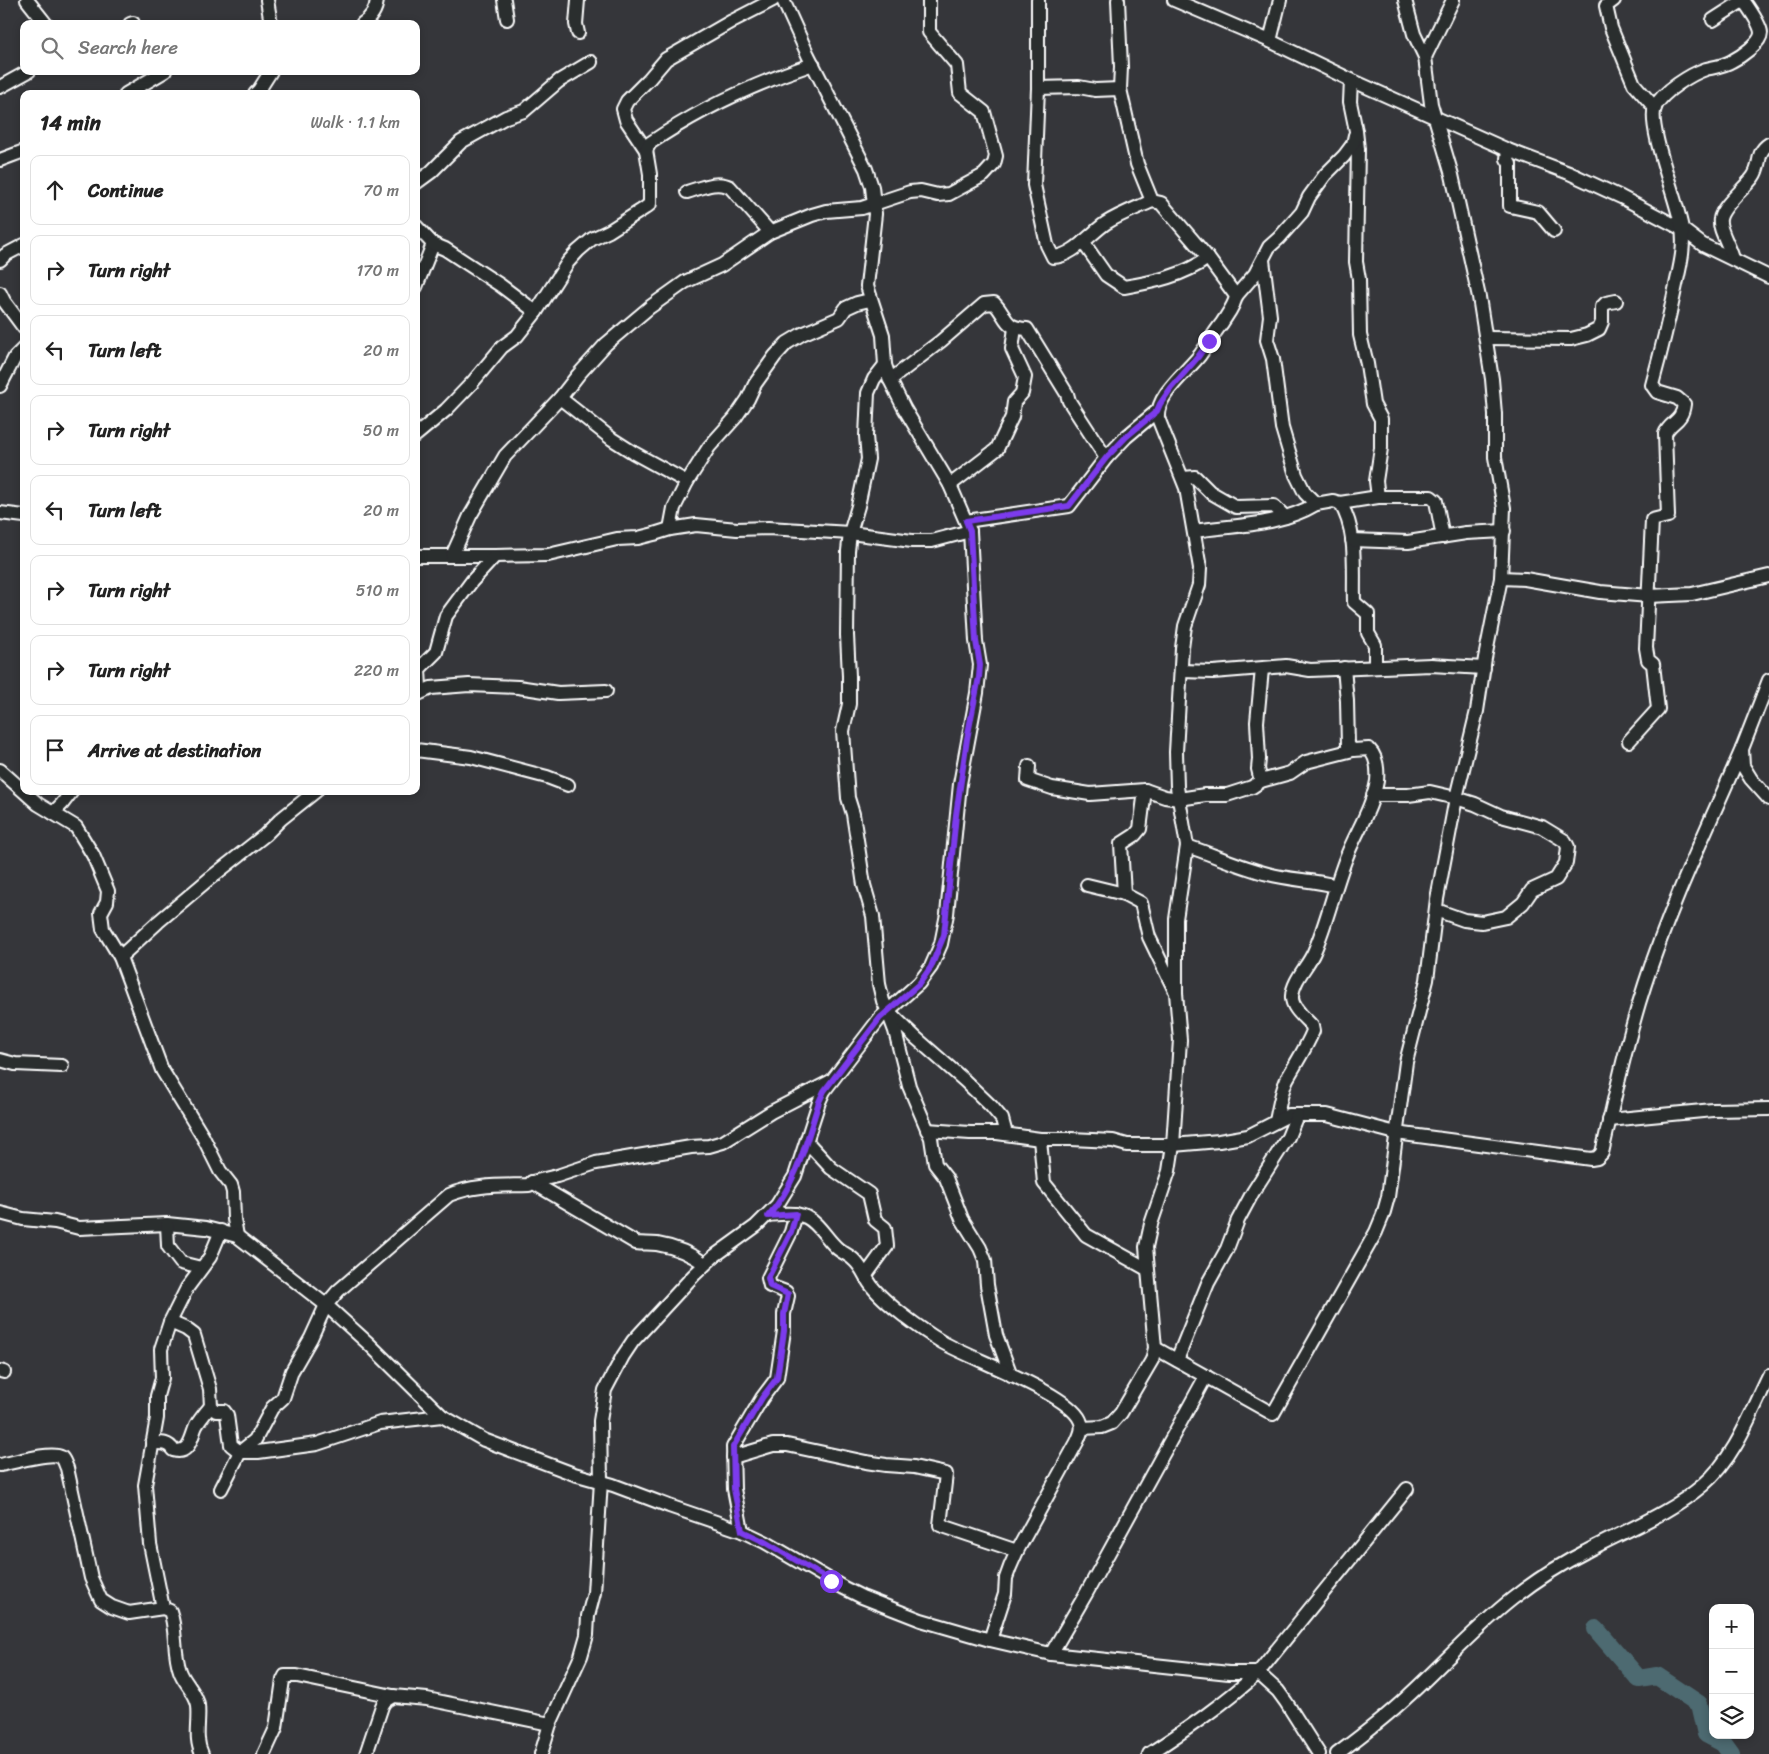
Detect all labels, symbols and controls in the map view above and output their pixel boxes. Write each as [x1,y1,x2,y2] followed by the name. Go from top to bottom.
[20,20,420,75] search box
[78,31,178,64] text: Search here
[38,34,66,62] icon: search
[40,104,101,142] text: 14 min
[310,108,400,137] text: Walk · 1.1 km
[88,174,164,207] text: Continue
[41,176,69,204] icon: ahead
[363,176,399,205] text: 70 m
[88,254,170,287] text: Turn right
[41,256,69,284] icon: right
[356,256,399,285] text: 170 m
[1198,330,1221,353] route end
[88,334,161,367] text: Turn left
[41,336,69,364] icon: left
[363,336,399,365] text: 20 m
[88,414,170,447] text: Turn right
[41,416,69,444] icon: right
[363,416,399,445] text: 50 m
[88,494,161,527] text: Turn left
[41,496,69,524] icon: left
[363,496,399,525] text: 20 m
[88,574,170,607] text: Turn right
[41,576,69,604] icon: right
[356,576,399,605] text: 510 m
[88,654,170,687] text: Turn right
[41,656,69,684] icon: right
[354,656,399,685] text: 220 m
[88,734,261,767] text: Arrive at destination
[41,736,69,764] icon: arrive
[820,1570,843,1593] route start
[1709,1604,1754,1739] map controls
[1709,1604,1754,1649] button: +
[1709,1649,1754,1694] button: −
[1709,1694,1754,1739] button: layers

